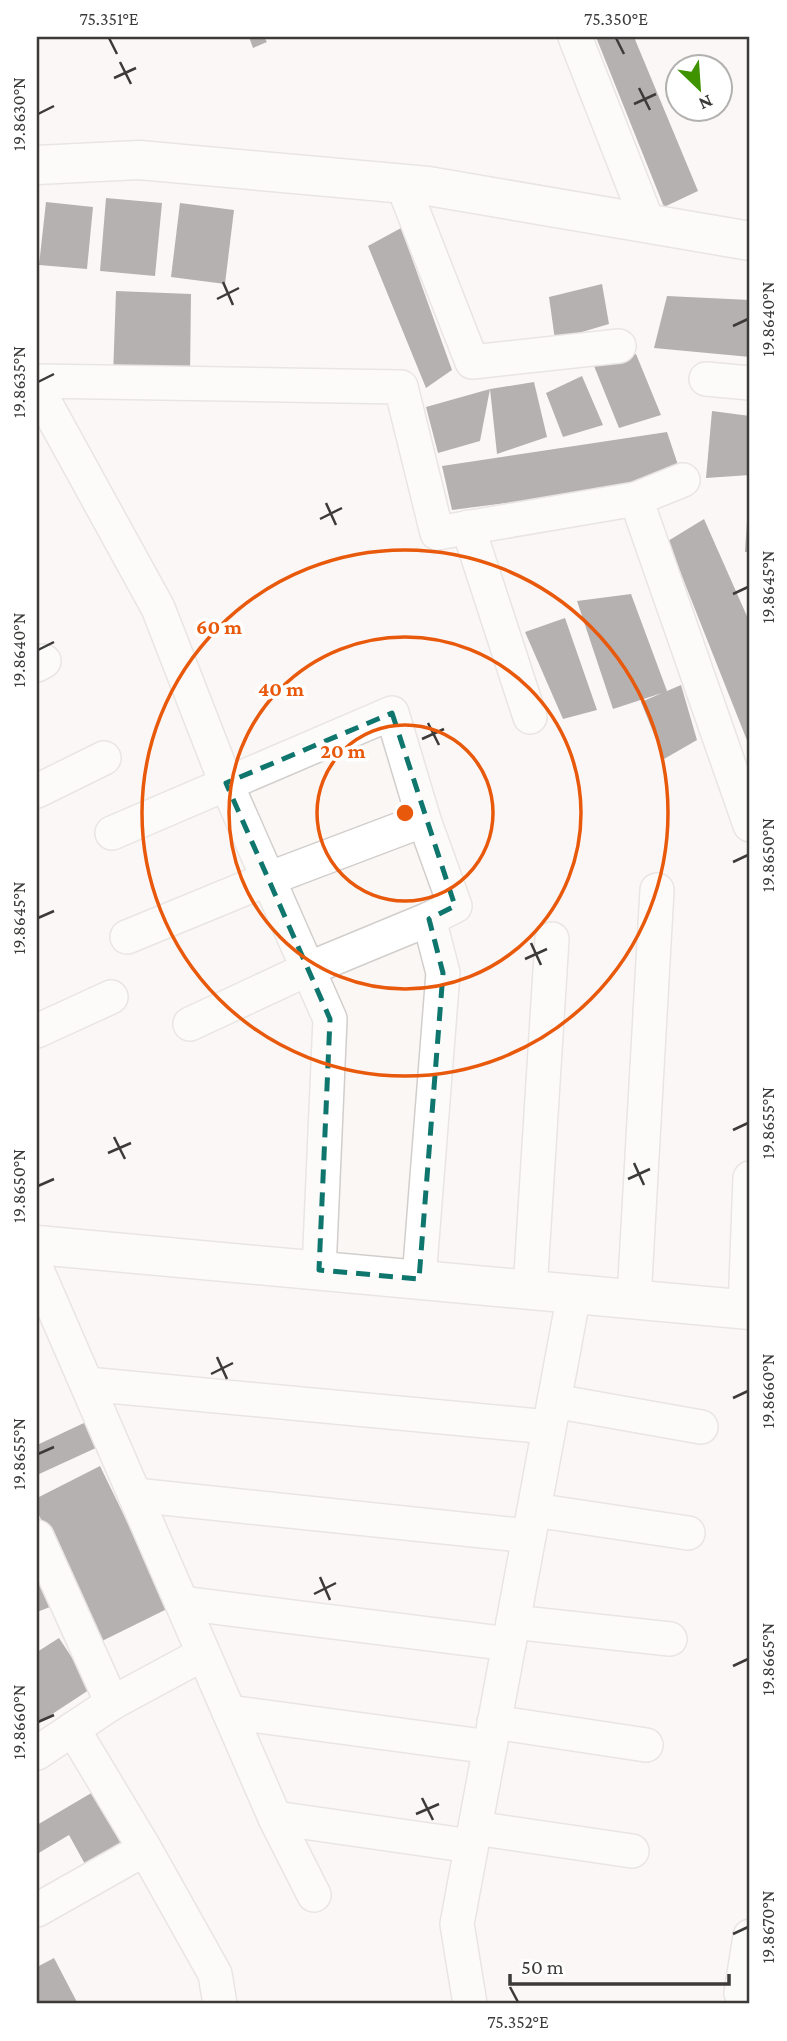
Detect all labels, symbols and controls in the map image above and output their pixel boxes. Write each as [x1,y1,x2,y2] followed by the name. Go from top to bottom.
[79,9,139,29] text: 75.351°E
[584,9,648,29] text: 75.350°E
[664,52,734,122] north arrow
[9,77,29,151] text: 19.8630°N
[696,91,716,115] text: N
[758,281,778,357] text: 19.8640°N
[9,346,29,418] text: 19.8635°N
[758,550,778,624] text: 19.8645°N
[9,612,29,688] text: 19.8640°N
[196,615,242,639] text: 60 m
[258,677,304,701] text: 40 m
[320,739,366,763] text: 20 m
[393,801,417,825] centre of rings
[758,818,778,892] text: 19.8650°N
[9,881,29,955] text: 19.8645°N
[758,1087,778,1159] text: 19.8655°N
[9,1149,29,1223] text: 19.8650°N
[758,1353,778,1429] text: 19.8660°N
[9,1418,29,1490] text: 19.8655°N
[758,1622,778,1695] text: 19.8665°N
[9,1684,29,1760] text: 19.8660°N
[758,1890,778,1964] text: 19.8670°N
[510,1943,729,1987] scale bar
[521,1955,564,1979] text: 50 m
[487,2012,549,2032] text: 75.352°E

